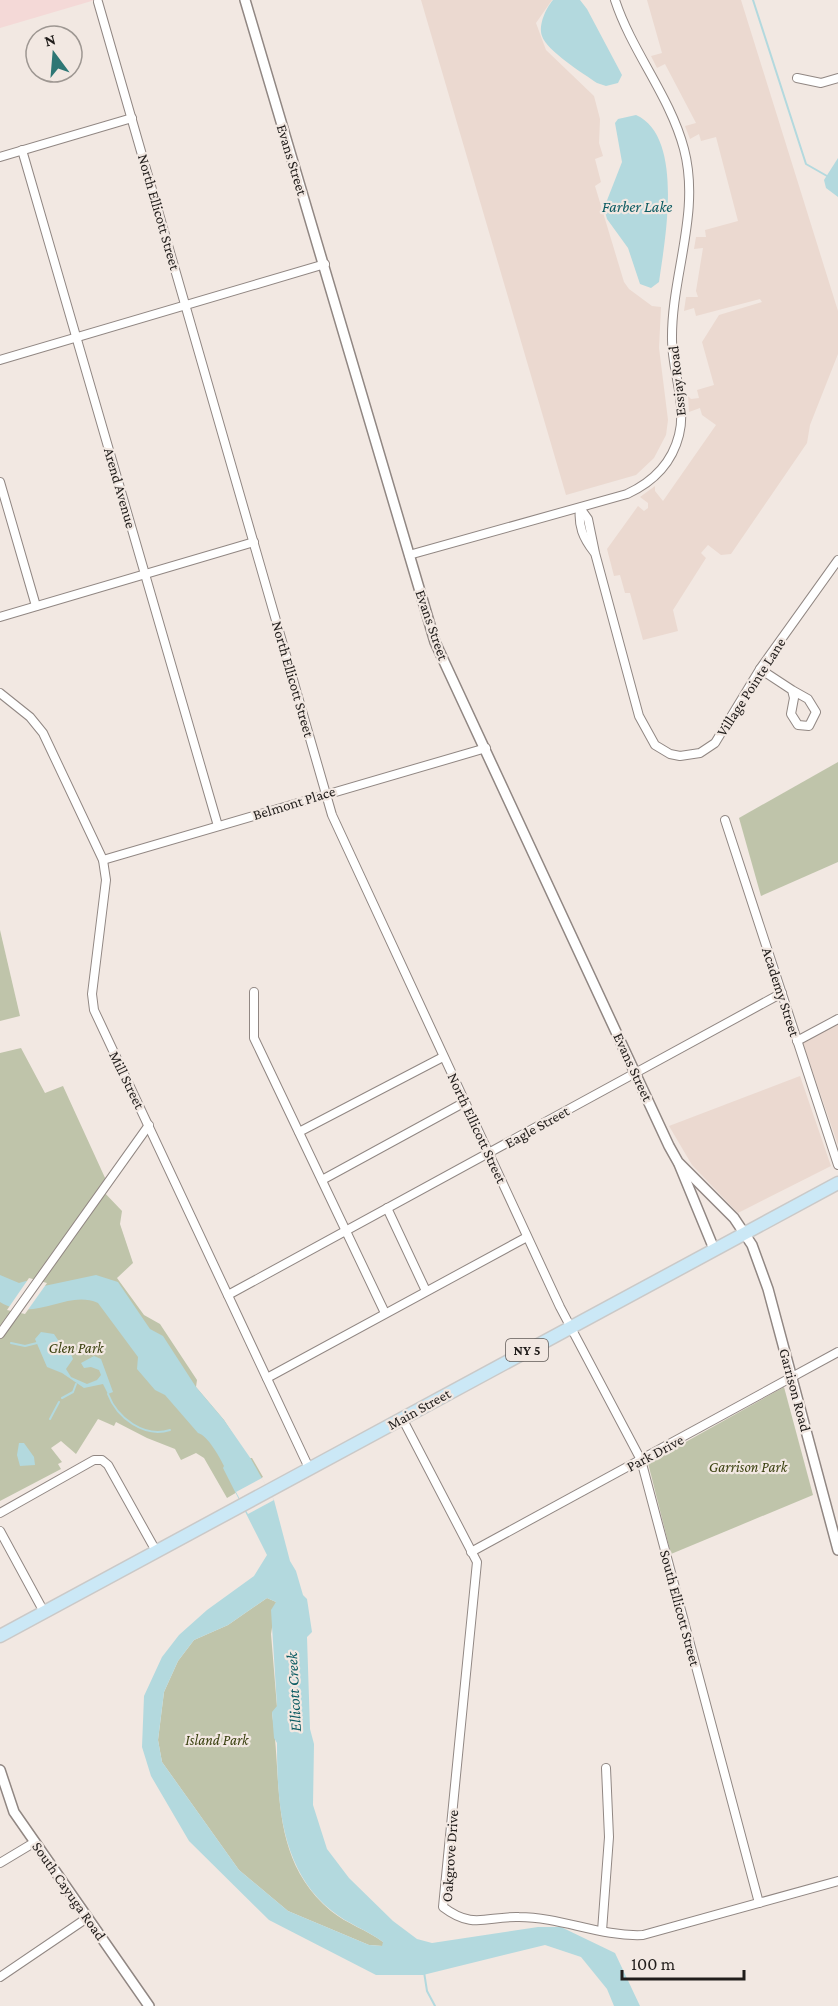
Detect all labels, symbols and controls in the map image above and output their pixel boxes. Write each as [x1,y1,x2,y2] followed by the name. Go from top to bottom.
[24,24,84,84] north arrow
[42,30,58,50] text: N
[274,123,311,198] street label: Evans Street
[135,152,183,273] street label: North Ellicott Street
[602,198,672,215] water label: Farber Lake
[665,345,690,417] street label: Essjay Road
[101,446,139,531] street label: Arend Avenue
[412,588,452,663] street label: Evans Street
[269,619,317,740] street label: North Ellicott Street
[713,635,790,740] street label: Village Pointe Lane
[251,783,337,823] street label: Belmont Place
[758,945,803,1040] street label: Academy Street
[610,1030,656,1105] street label: Evans Street
[106,1049,148,1112] street label: Mill Street
[444,1070,510,1187] street label: North Ellicott Street
[502,1102,573,1152] street label: Eagle Street
[506,1339,548,1361] road number: NY 5
[48,1340,105,1356] park label: Glen Park
[776,1347,814,1434] street label: Garrison Road
[385,1385,454,1433] street label: Main Street
[624,1431,687,1475] street label: Park Drive
[709,1459,789,1475] park label: Garrison Park
[657,1548,703,1669] street label: South Ellicott Street
[283,1651,304,1732] water label: Ellicott Creek
[185,1732,250,1748] park label: Island Park
[439,1809,462,1903] street label: Oakgrove Drive
[28,1839,109,1944] street label: South Cayuga Road
[622,1943,744,1981] scale bar
[631,1954,676,1974] text: 100 m

